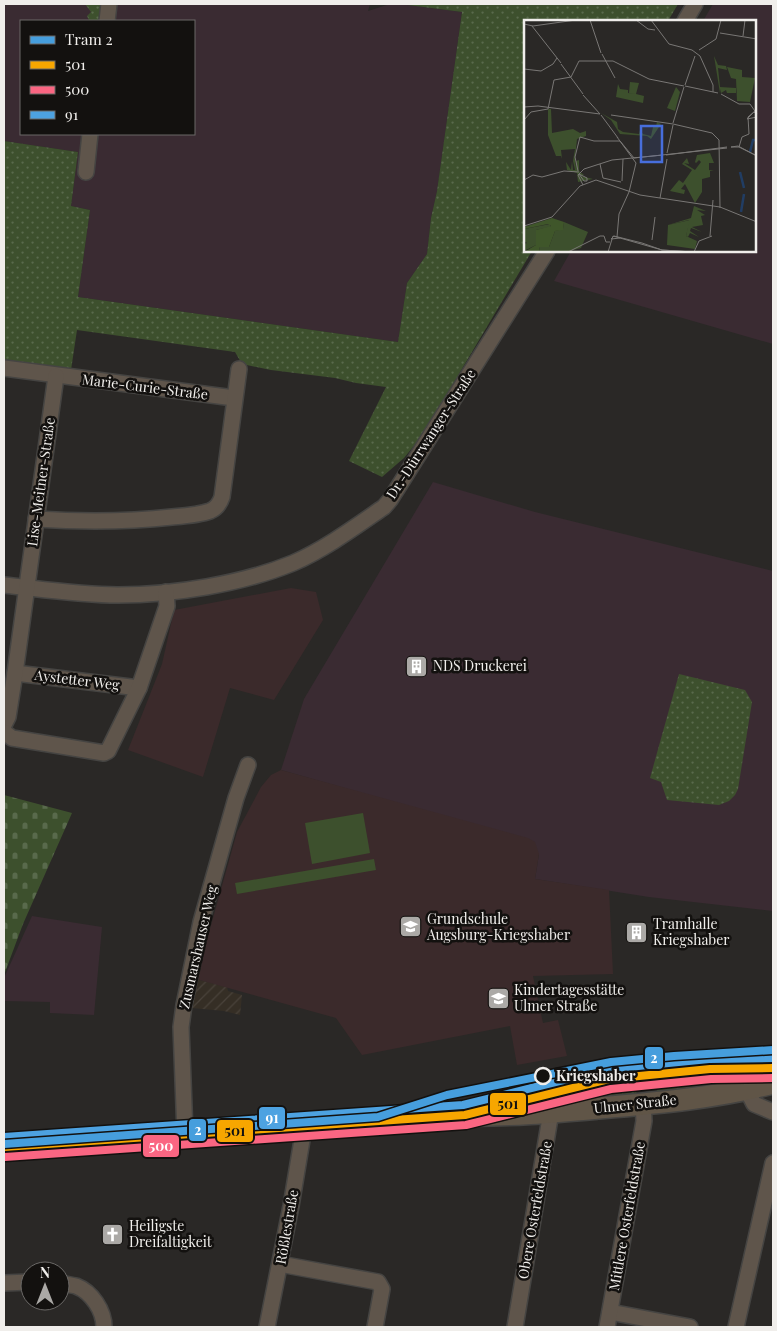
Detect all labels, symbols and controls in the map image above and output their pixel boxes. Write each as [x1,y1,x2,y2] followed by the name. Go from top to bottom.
[20,20,195,135] legend
[524,20,757,252] inset map
[65,29,113,49] text: Tram 2
[65,54,86,74] text: 501
[65,79,89,99] text: 500
[65,104,79,124] text: 91
[381,365,480,502] street label: Dr.-Dürrwanger-Straße
[81,369,209,404] street label: Marie-Curie-Straße
[22,416,59,548] street label: Lise-Meitner-Straße
[405,654,429,678] building icon: NDS Druckerei
[433,656,527,675] place label: NDS Druckerei
[32,665,121,694] street label: Aystetter Weg
[174,883,221,1011] street label: Zusmarshauser Weg
[426,909,571,944] place label: Grundschule Augsburg-Kriegshaber
[653,914,730,949] place label: Tramhalle Kriegshaber
[399,915,423,939] school or university icon: Grundschule Augsburg-Kriegshaber
[625,920,649,944] building icon: Tramhalle Kriegshaber
[514,980,624,1015] place label: Kindertagesstätte Ulmer Straße
[486,986,510,1010] school or university icon: Kindertagesstätte Ulmer Straße
[644,1046,664,1070] line badge: 2
[650,1048,658,1067] text: 2
[556,1066,636,1085] place label: Kriegshaber
[534,1067,552,1085] marker: Kriegshaber
[593,1090,677,1117] street label: Ulmer Straße
[489,1092,527,1116] line badge: 501
[498,1094,518,1113] text: 501
[258,1106,286,1130] line badge: 91
[265,1108,279,1127] text: 91
[188,1118,207,1142] line badge: 2
[216,1119,254,1143] line badge: 501
[194,1120,202,1139] text: 2
[225,1121,245,1140] text: 501
[142,1134,180,1158] line badge: 500
[149,1136,173,1155] text: 500
[513,1139,556,1280] street label: Obere Osterfeldstraße
[604,1140,649,1292] street label: Mittlere Osterfeldstraße
[271,1188,302,1266] street label: Rößlestraße
[129,1216,213,1251] place label: Heiligste Dreifaltigkeit
[101,1222,125,1246] church icon: Heiligste Dreifaltigkeit
[20,1261,70,1311] north arrow
[40,1263,50,1282] text: N

